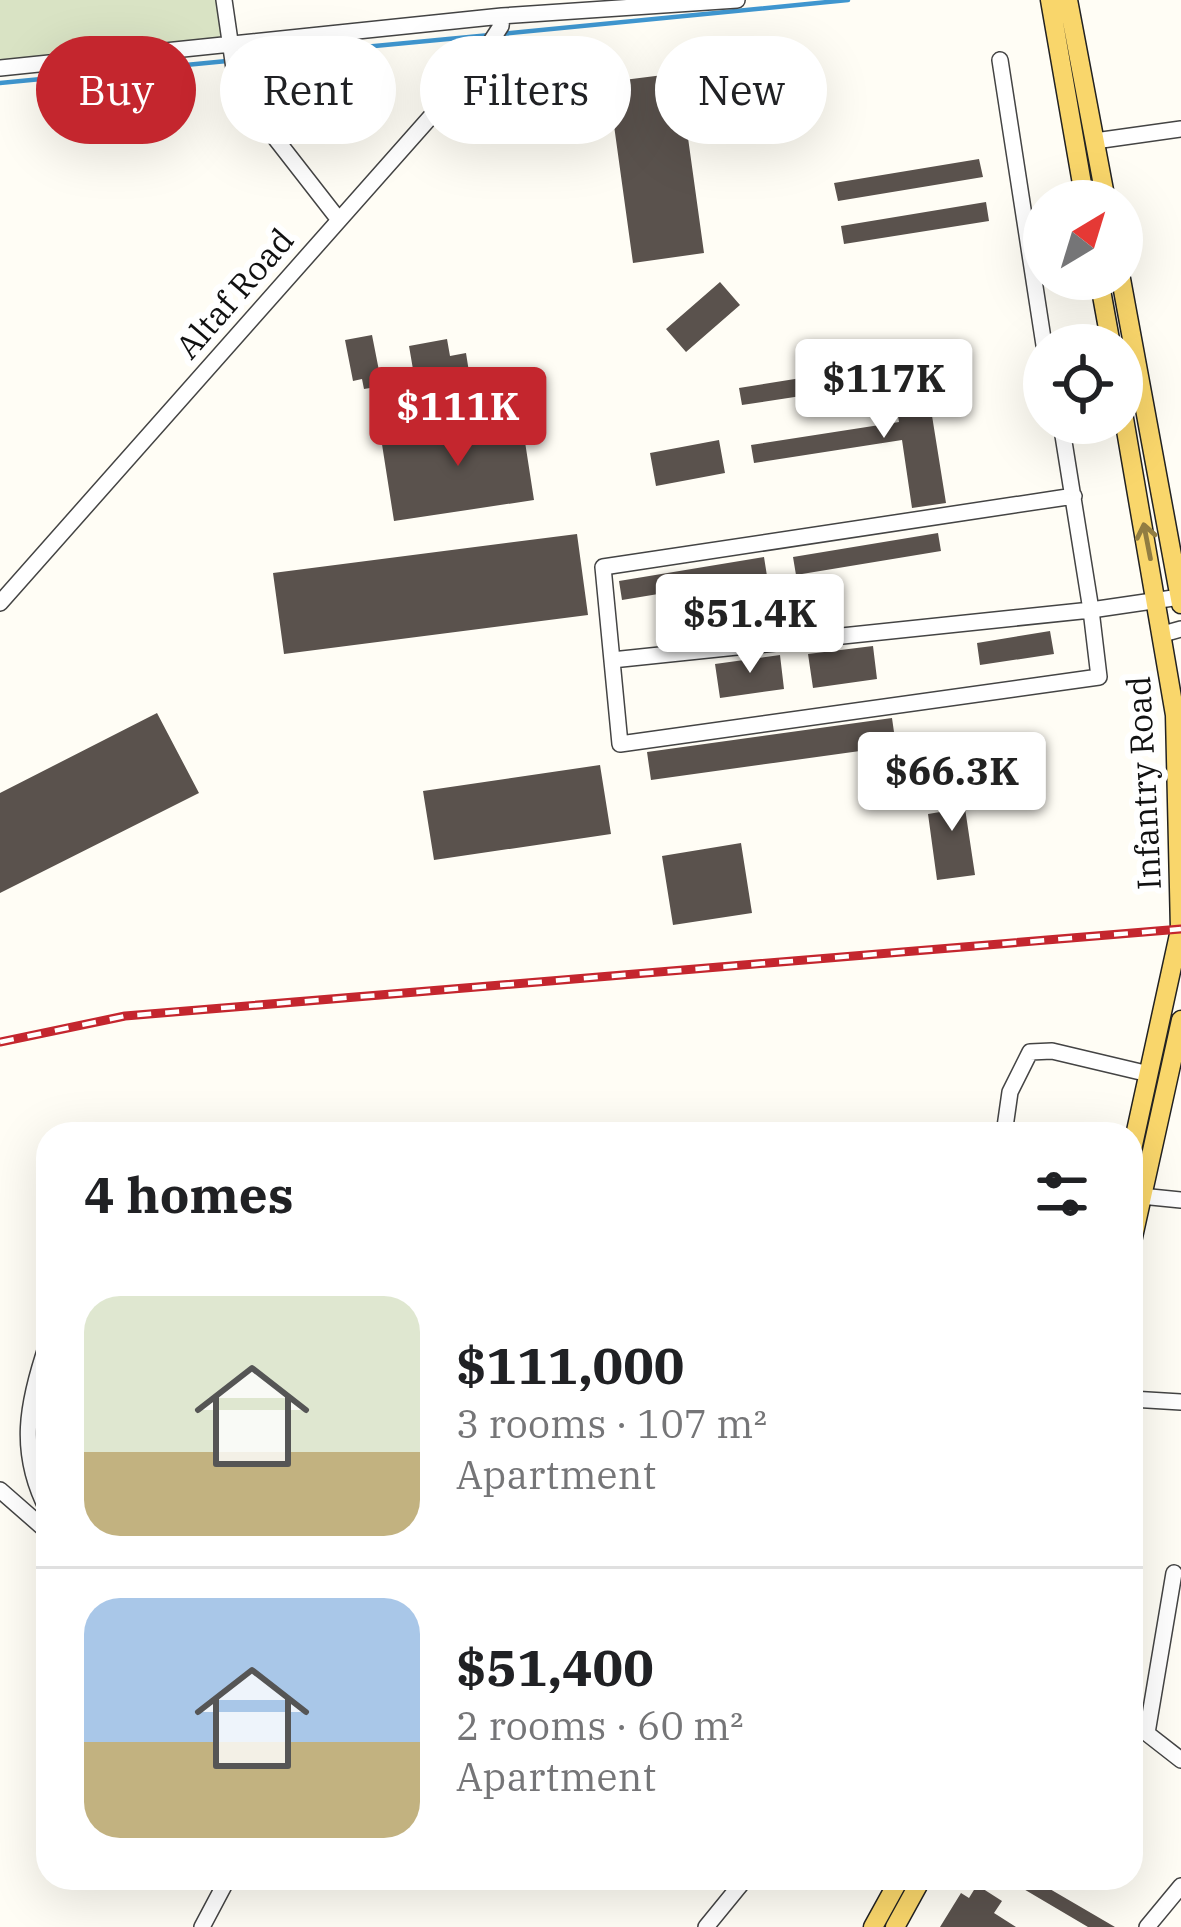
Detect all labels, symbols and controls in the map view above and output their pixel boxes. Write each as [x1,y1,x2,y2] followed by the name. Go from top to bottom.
[36,36,196,144] chip: Buy
[220,36,396,144] chip: Rent
[420,36,631,144] chip: Filters
[655,36,827,144] chip: New
[1023,180,1143,300] north arrow
[1023,180,1143,444] map controls
[165,219,303,367] street label: Altaf Road
[1023,324,1143,444] button: locate
[800,339,968,441] pin: $117K
[822,352,946,403] text: $117K
[374,367,542,469] pin: $111K
[396,380,520,431] text: $111K
[1135,522,1157,561] one-way arrow
[652,574,848,676] pin: $51.4K
[683,587,817,638] text: $51.4K
[1116,675,1170,891] street label: Infantry Road
[854,732,1050,834] pin: $66.3K
[885,745,1019,796] text: $66.3K
[84,1161,294,1227] text: 4 homes
[1029,1161,1095,1227] icon: filters
[456,1332,684,1398] text: $111,000
[180,1344,324,1488] icon: home
[456,1398,767,1449] text: 3 rooms · 107 m²
[456,1449,656,1500] text: Apartment
[456,1634,654,1700] text: $51,400
[180,1646,324,1790] icon: home
[456,1700,744,1751] text: 2 rooms · 60 m²
[456,1751,656,1802] text: Apartment

